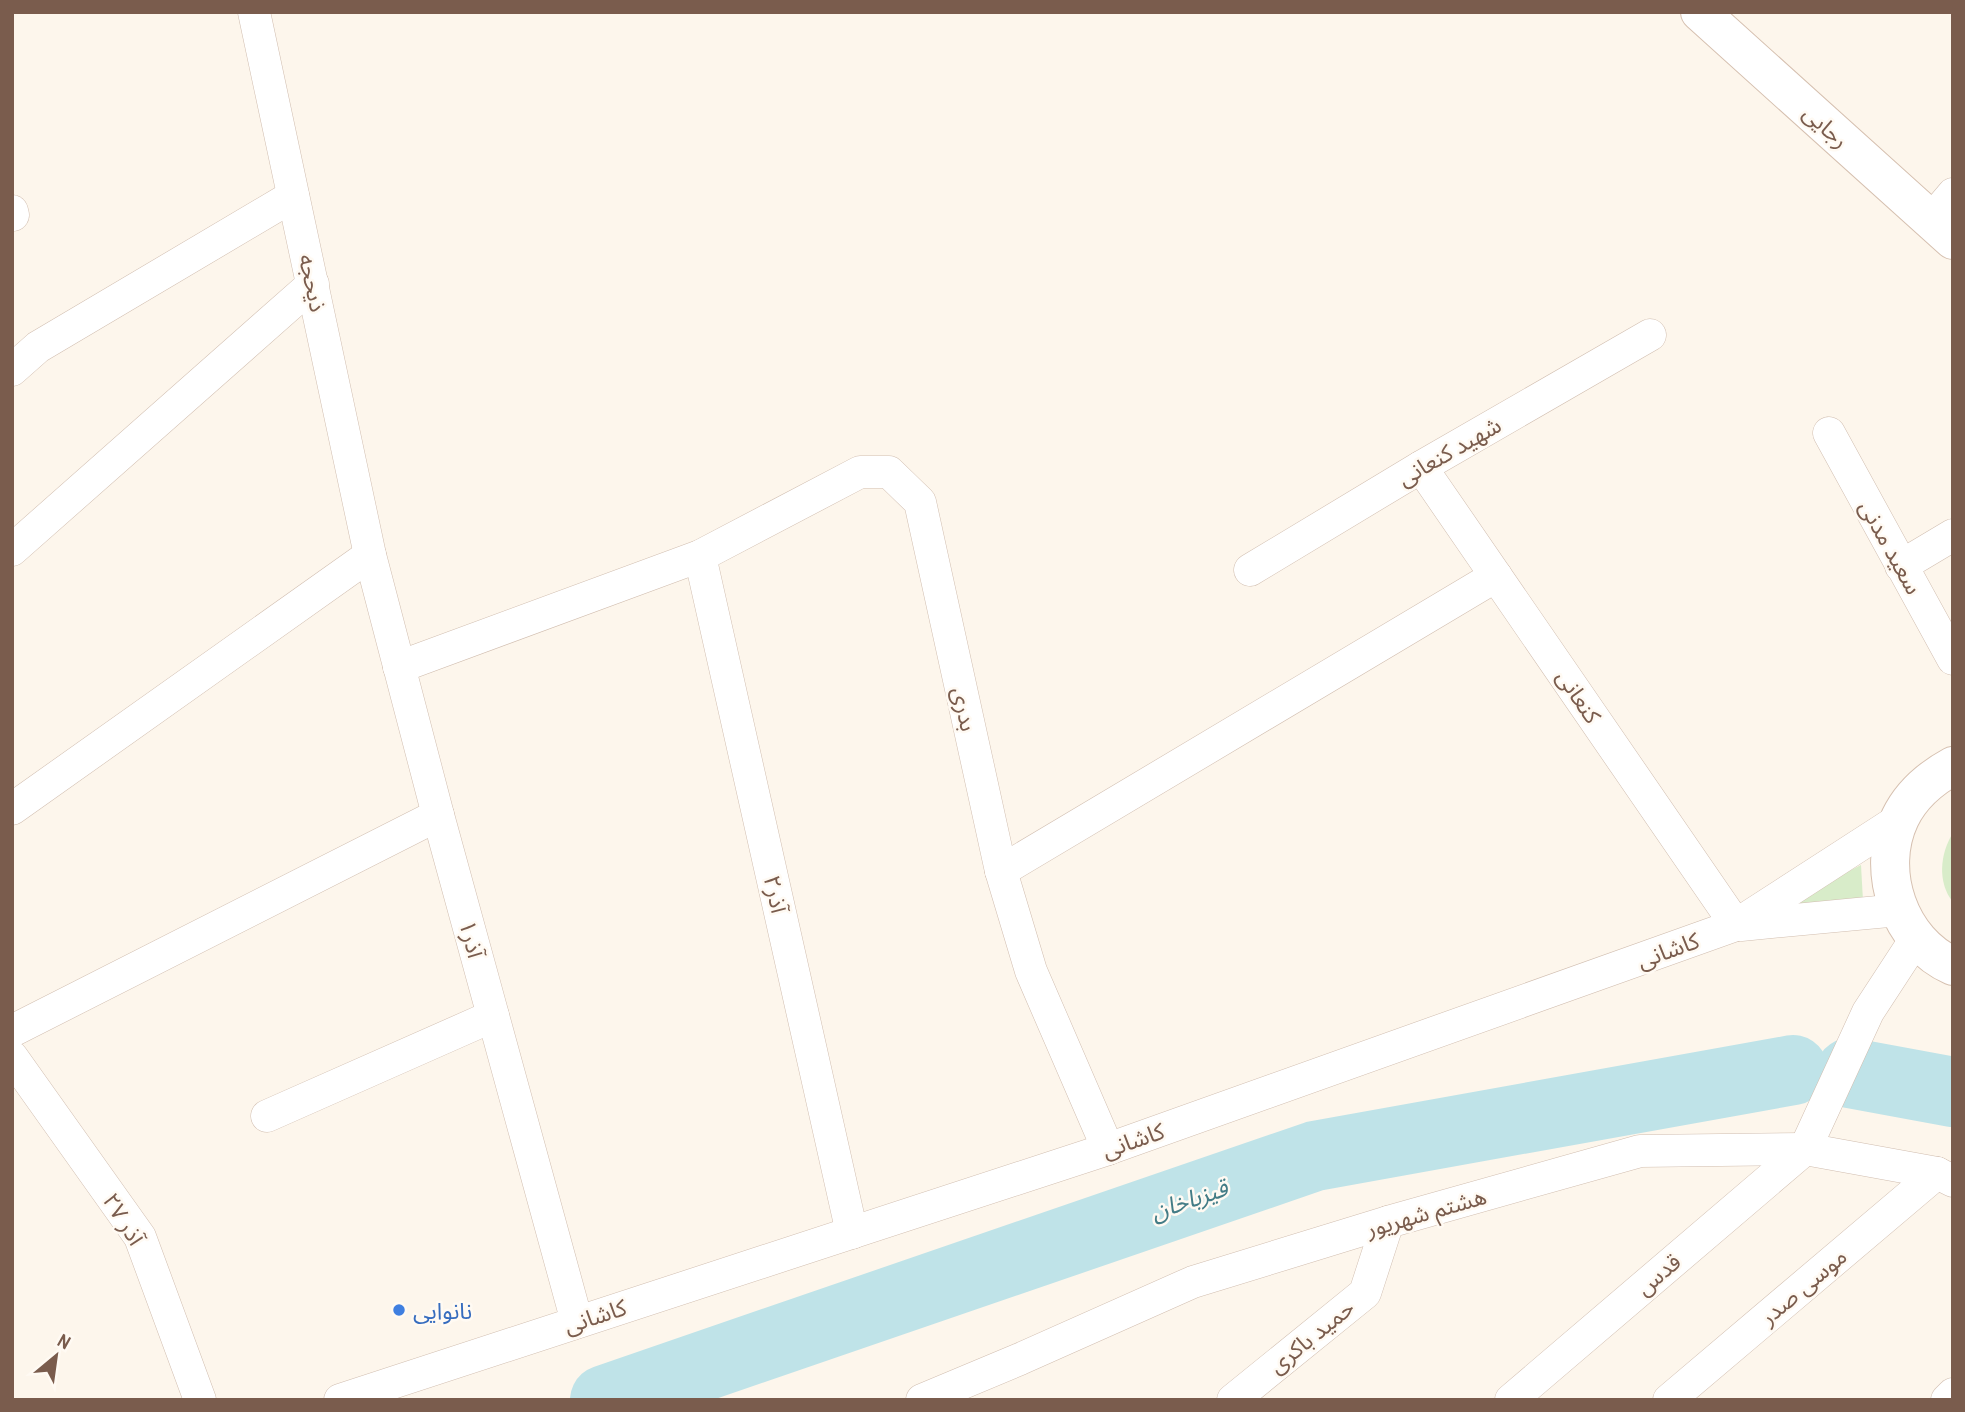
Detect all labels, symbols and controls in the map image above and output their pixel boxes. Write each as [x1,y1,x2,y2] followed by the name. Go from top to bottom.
[1796,97,1856,155] street label: رجایی
[292,251,334,315] street label: ذیحجه
[1391,409,1507,493] street label: شهید کنعانی
[1852,494,1930,600] street label: سعید مدنی
[1550,663,1609,730] street label: کنعانی
[945,684,985,734] street label: بدری
[757,872,796,917] street label: آذر۲
[452,917,492,963] street label: آذر۱
[1633,924,1704,976] street label: کاشانی
[1098,1115,1169,1165] street label: کاشانی
[1146,1170,1234,1227] water label: قیزباخان
[1361,1180,1490,1246] street label: هشتم شهریور
[96,1187,153,1252] street label: ۲۷ آذر
[1752,1241,1853,1332] street label: موسی صدر
[1629,1246,1687,1302] street label: قدس
[560,1291,631,1341] street label: کاشانی
[1262,1292,1360,1380] street label: حمید باکری
[413,1295,472,1326] place label: نانوایی
[391,1302,407,1318] marker: نانوایی
[21,1321,91,1391] north arrow
[53,1327,75,1355] text: N

